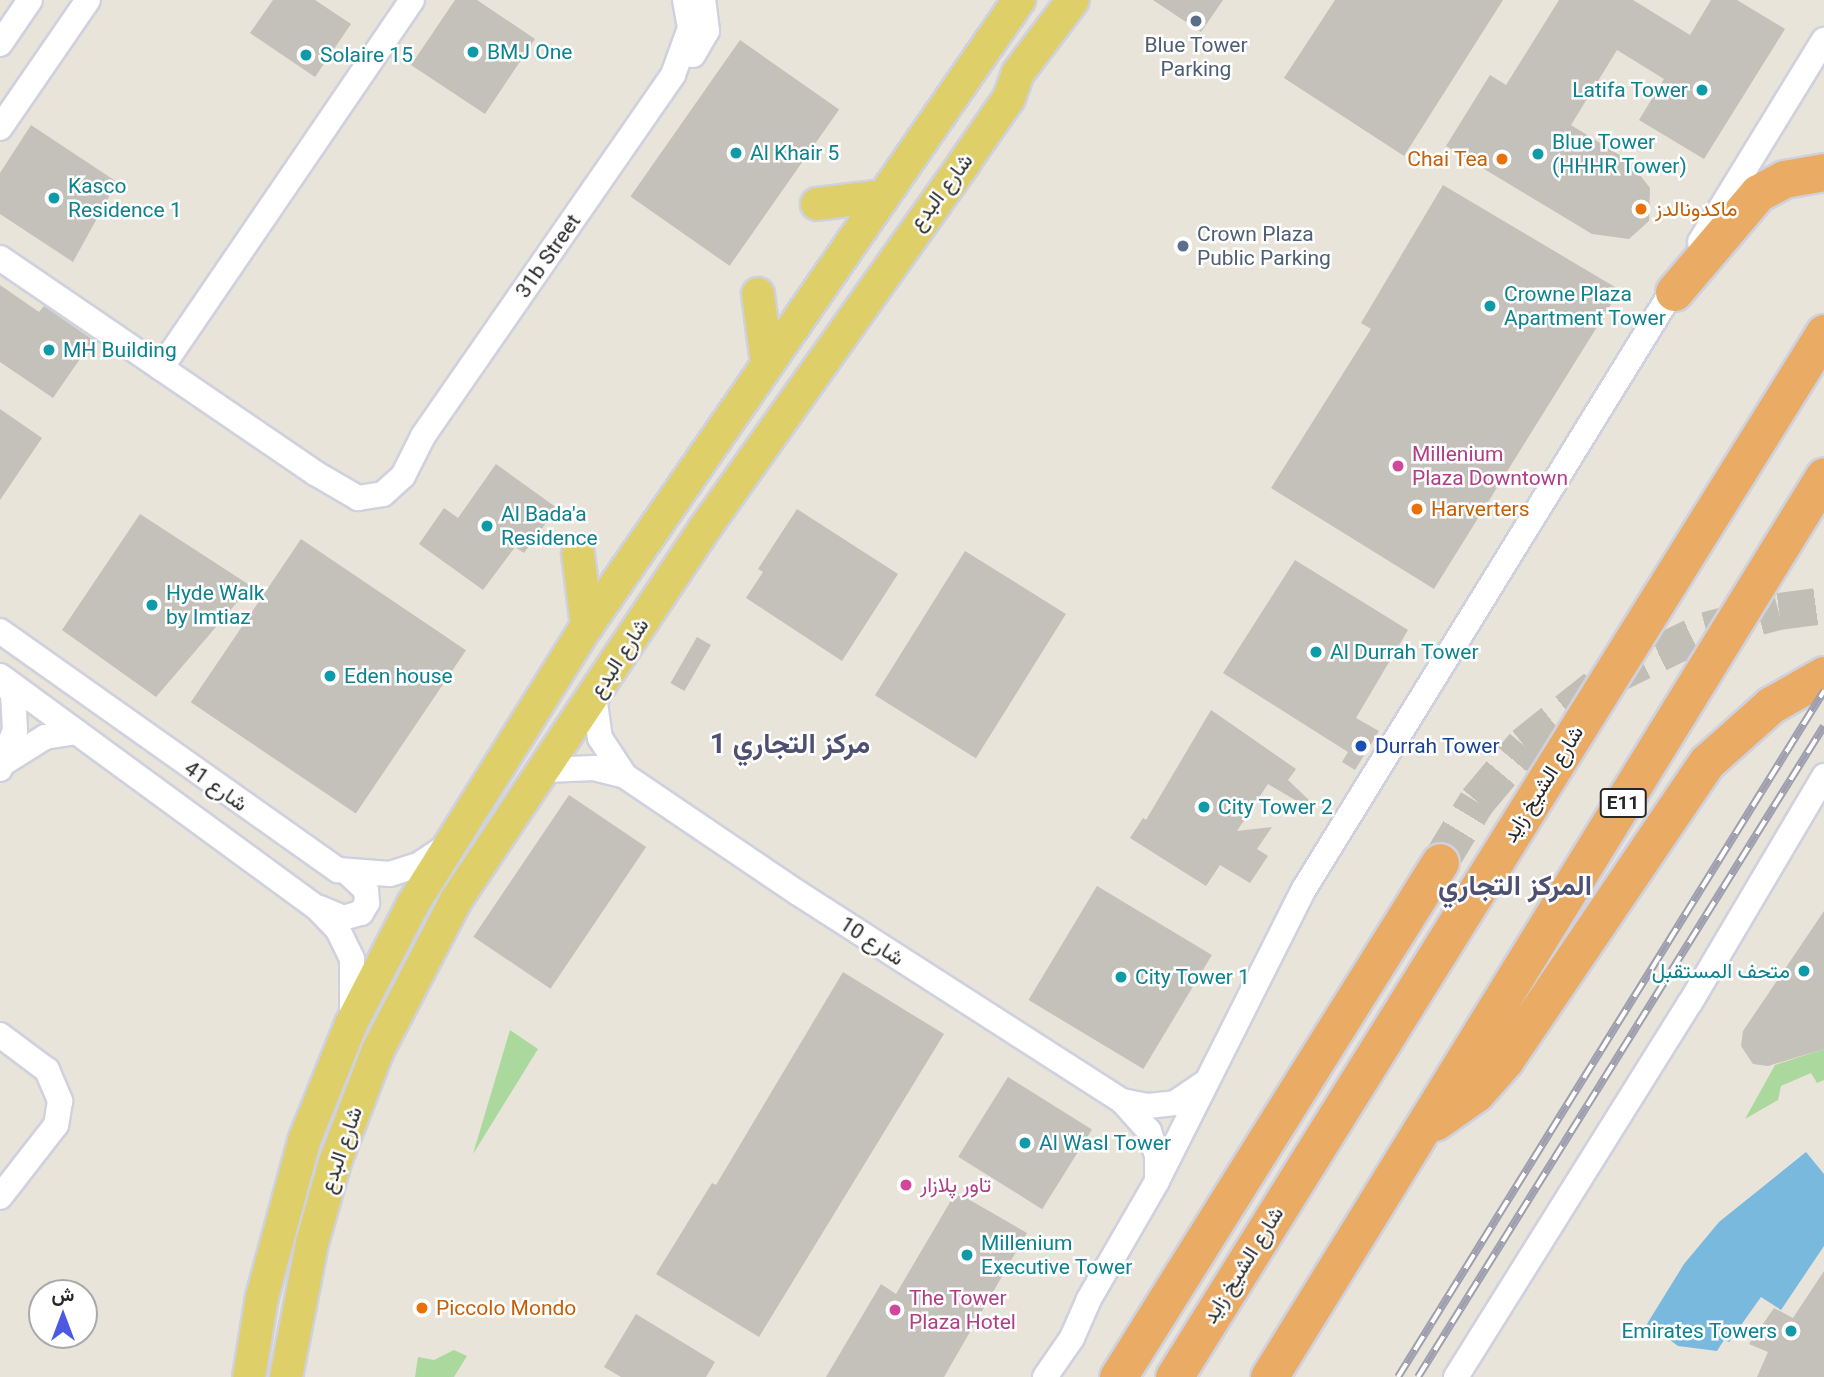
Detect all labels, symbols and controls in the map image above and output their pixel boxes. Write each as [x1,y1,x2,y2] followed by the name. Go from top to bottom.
[1188,13,1204,29] marker: Blue Tower Parking
[1144,32,1248,82] place label: Blue Tower Parking
[487,39,572,65] place label: BMJ One
[320,42,413,68] place label: Solaire 15
[465,44,481,60] marker: BMJ One
[298,47,314,63] marker: Solaire 15
[1572,77,1688,103] place label: Latifa Tower
[1694,82,1710,98] marker: Latifa Tower
[1552,129,1687,179] place label: Blue Tower (HHHR Tower)
[750,140,839,166] place label: Al Khair 5
[728,145,744,161] marker: Al Khair 5
[1407,146,1488,172] place label: Chai Tea
[1530,146,1546,162] marker: Blue Tower (HHHR Tower)
[904,149,978,235] street label: شارع البدع
[1494,151,1510,167] marker: Chai Tea
[68,173,182,223] place label: Kasco Residence 1
[46,190,62,206] marker: Kasco Residence 1
[1655,196,1737,222] place label: ماكدونالدز
[1633,201,1649,217] marker: ماكدونالدز
[510,209,586,303] street label: 31b Street
[1197,221,1331,271] place label: Crown Plaza Public Parking
[1175,238,1191,254] marker: Crown Plaza Public Parking
[1504,281,1666,331] place label: Crowne Plaza Apartment Tower
[1482,298,1498,314] marker: Crowne Plaza Apartment Tower
[63,337,177,363] place label: MH Building
[41,342,57,358] marker: MH Building
[1412,441,1568,491] place label: Millenium Plaza Downtown
[1390,458,1406,474] marker: Millenium Plaza Downtown
[1431,496,1529,522] place label: Harverters
[501,501,598,551] place label: Al Bada'a Residence
[1409,501,1425,517] marker: Harverters
[479,518,495,534] marker: Al Bada'a Residence
[166,580,264,630] place label: Hyde Walk by Imtiaz
[144,597,160,613] marker: Hyde Walk by Imtiaz
[584,613,654,703] street label: شارع البدع
[1330,639,1479,665] place label: Al Durrah Tower
[1308,644,1324,660] marker: Al Durrah Tower
[344,663,453,689] place label: Eden house
[322,668,338,684] marker: Eden house
[1497,721,1589,847] street label: شارع الشيخ زايد
[710,727,870,761] district label: مركز التجاري 1
[1375,733,1500,759] place label: Durrah Tower
[1353,738,1369,754] marker: Durrah Tower
[180,755,252,817] street label: شارع 41
[1598,788,1648,818] road number: E11
[1218,794,1333,820] place label: City Tower 2
[1196,799,1212,815] marker: City Tower 2
[1438,869,1592,903] district label: المركز التجاري
[835,911,909,971] street label: شارع 10
[1652,958,1790,984] place label: متحف المستقبل
[1796,963,1812,979] marker: متحف المستقبل
[1135,964,1250,990] place label: City Tower 1
[1113,969,1129,985] marker: City Tower 1
[314,1103,368,1197] street label: شارع البدع
[1039,1130,1171,1156] place label: Al Wasl Tower
[1017,1135,1033,1151] marker: Al Wasl Tower
[920,1172,991,1198] place label: تاور پلازار
[898,1177,914,1193] marker: تاور پلازار
[1197,1202,1289,1328] street label: شارع الشيخ زايد
[981,1230,1133,1280] place label: Millenium Executive Tower
[959,1247,975,1263] marker: Millenium Executive Tower
[28,1279,98,1349] north arrow
[52,1283,74,1306] text: ش
[909,1285,1016,1335] place label: The Tower Plaza Hotel
[436,1295,576,1321] place label: Piccolo Mondo
[414,1300,430,1316] marker: Piccolo Mondo
[887,1302,903,1318] marker: The Tower Plaza Hotel
[1621,1318,1777,1344] place label: Emirates Towers
[1783,1323,1799,1339] marker: Emirates Towers

